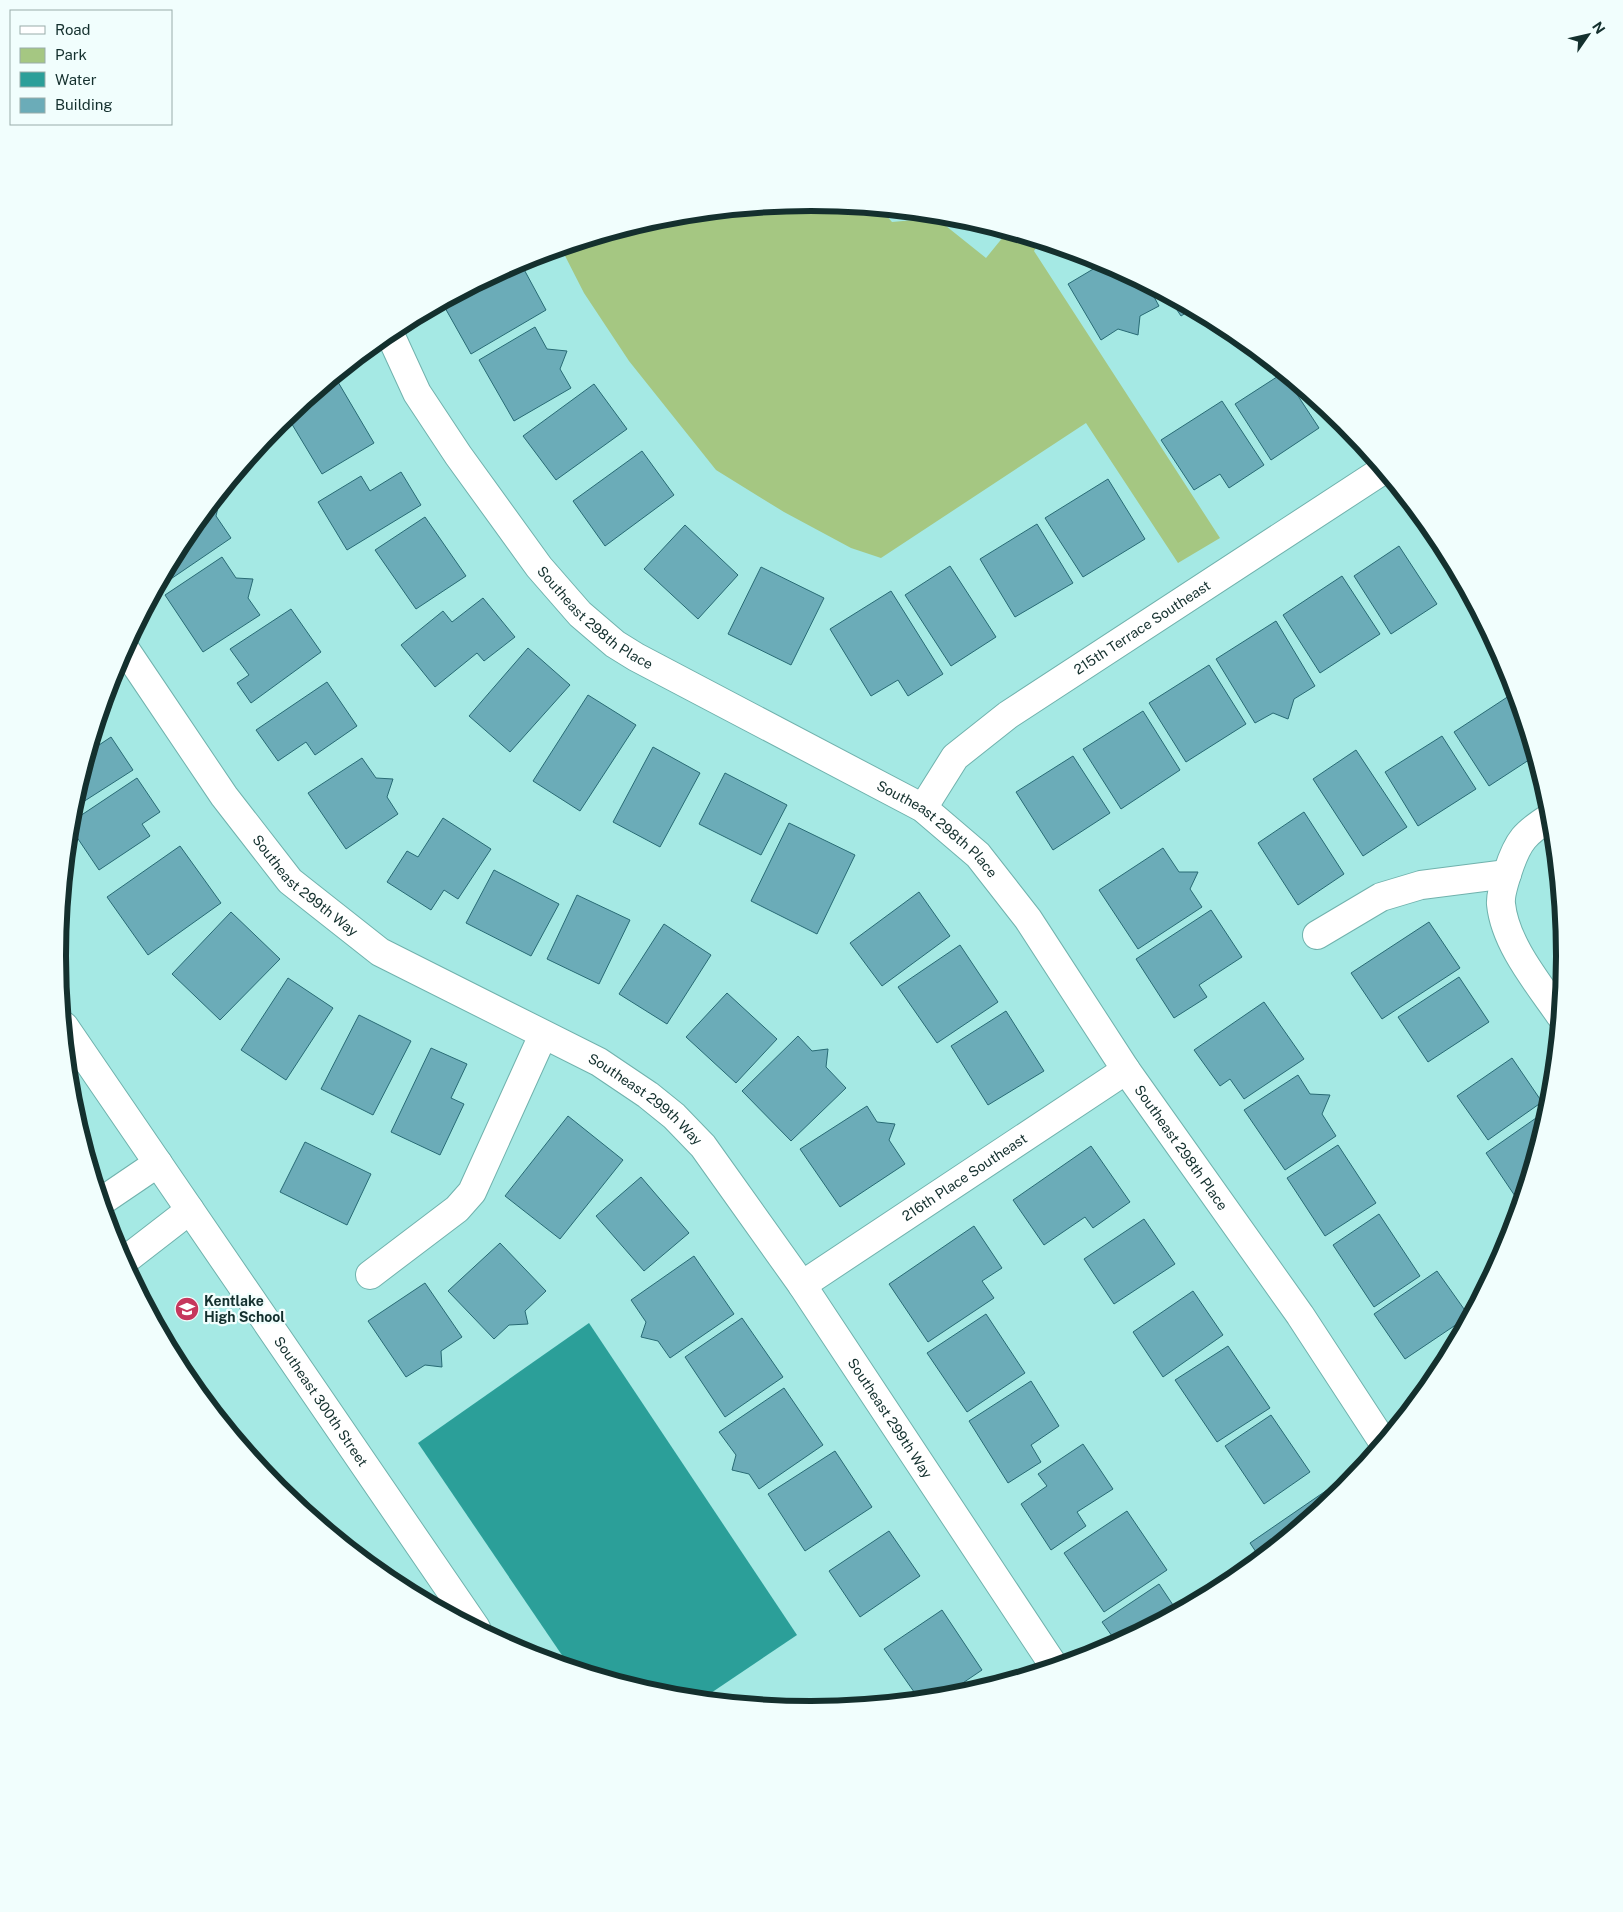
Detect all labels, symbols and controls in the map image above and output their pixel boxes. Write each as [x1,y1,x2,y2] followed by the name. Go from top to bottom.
[10,10,172,125] legend
[1563,10,1613,60] north arrow
[1589,19,1608,37] text: N
[55,21,91,38] text: Road
[55,46,87,63] text: Park
[55,71,97,88] text: Water
[55,96,113,113] text: Building
[534,563,656,672] street label: Southeast 298th Place
[1071,577,1213,678] street label: 215th Terrace Southeast
[874,777,1001,881] street label: Southeast 298th Place
[249,832,362,940] street label: Southeast 299th Way
[586,1050,706,1149] street label: Southeast 299th Way
[1131,1082,1231,1213] street label: Southeast 298th Place
[899,1130,1030,1224] street label: 216th Place Southeast
[204,1293,285,1325] place label: Kentlake High School
[174,1296,200,1322] school or university icon: Kentlake High School
[271,1333,371,1470] street label: Southeast 300th Street
[845,1355,936,1481] street label: Southeast 299th Way

